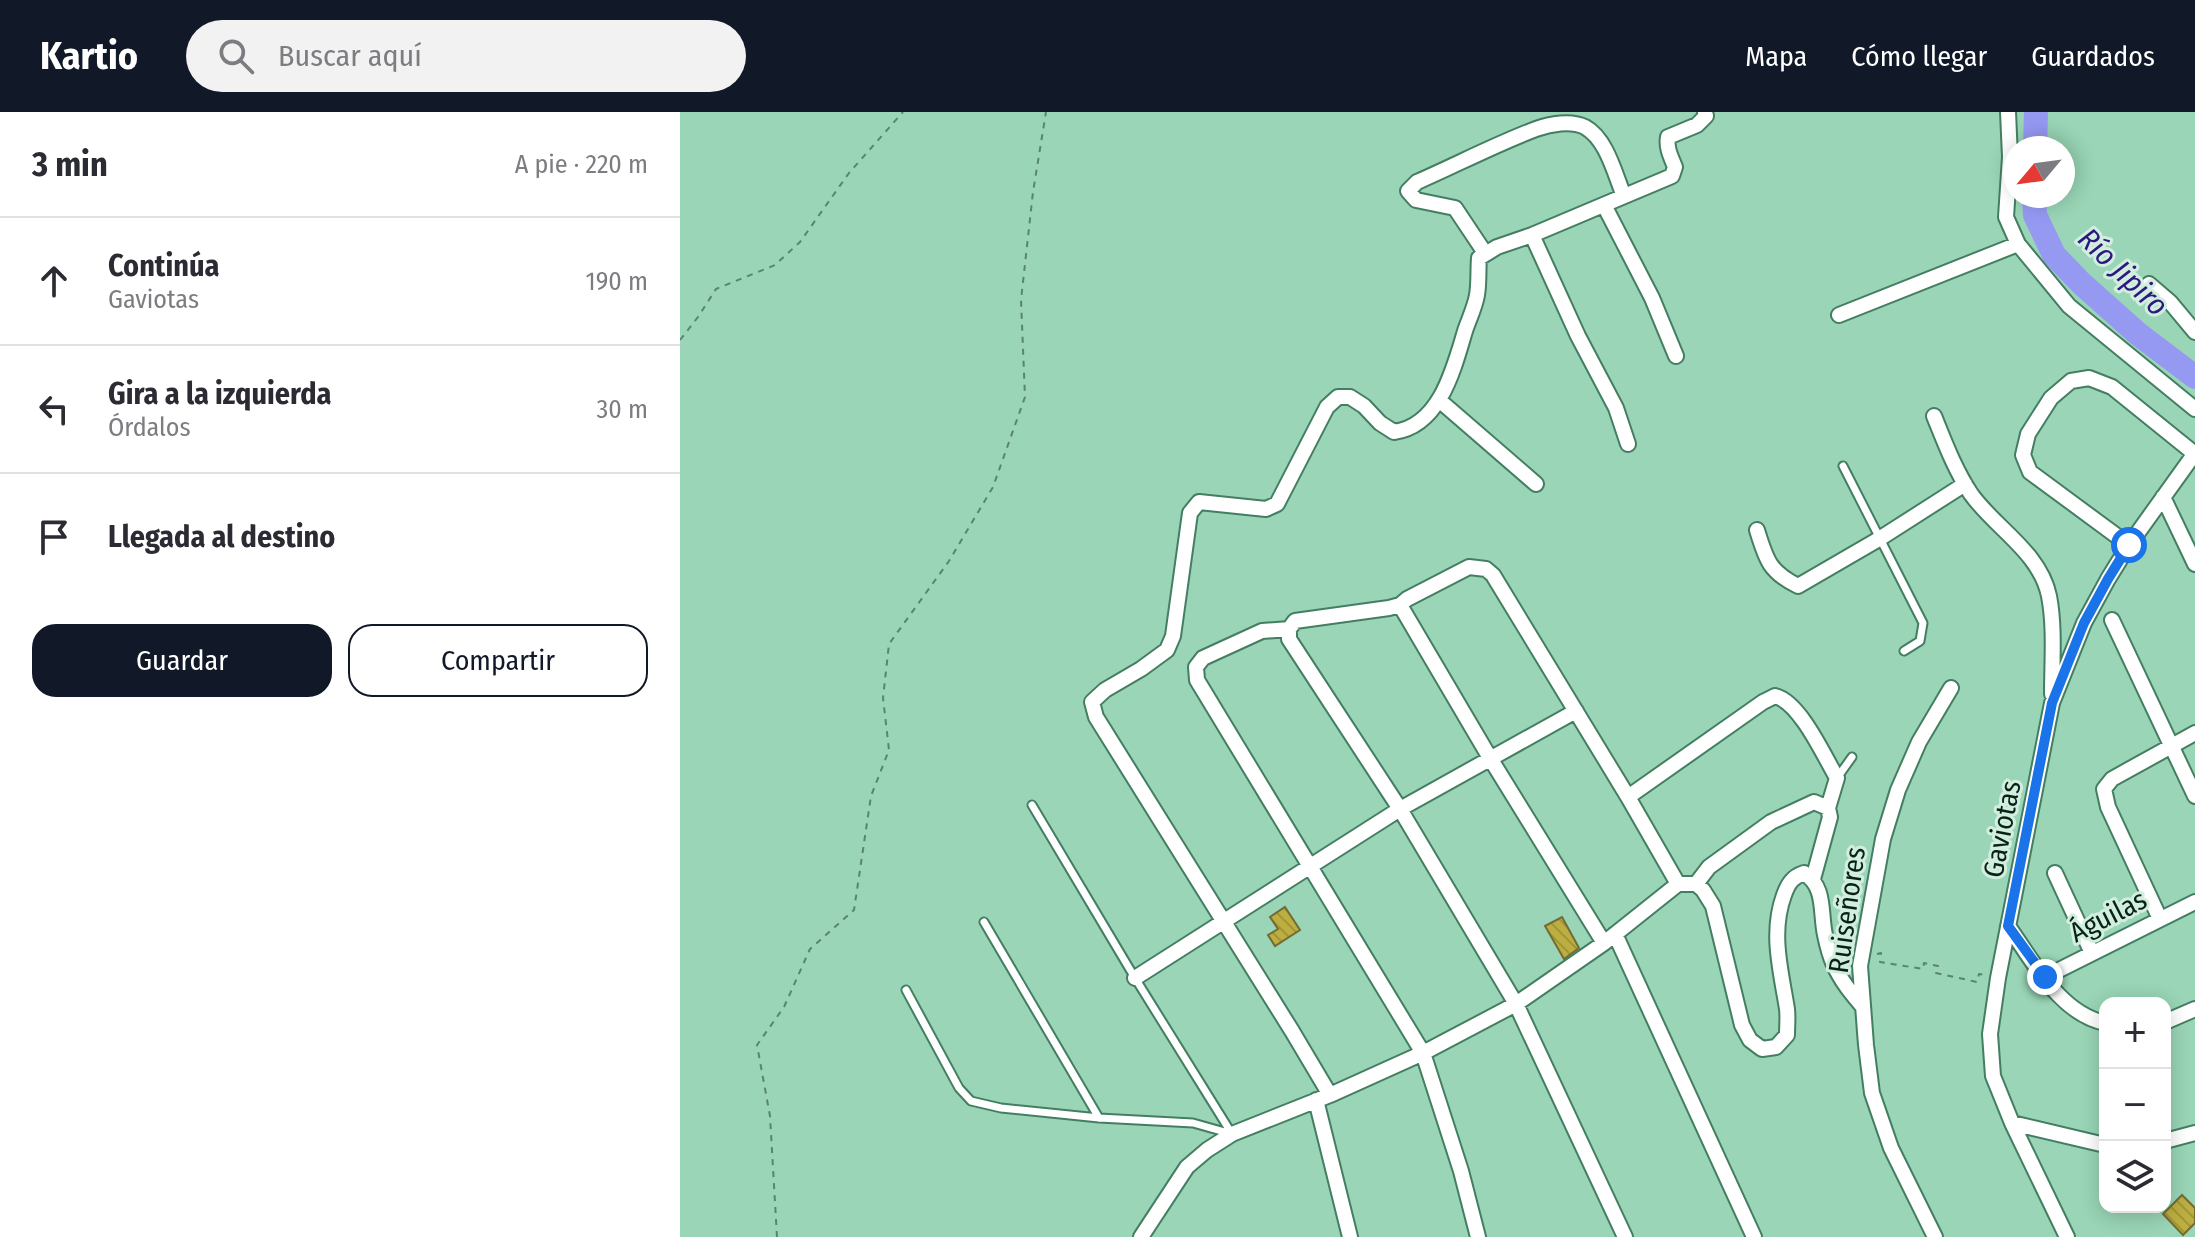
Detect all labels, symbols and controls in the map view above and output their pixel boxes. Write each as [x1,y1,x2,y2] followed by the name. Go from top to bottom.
[186,20,746,92] search box
[40,33,138,79] text: Kartio
[214,34,258,78] icon: search
[278,38,422,74] text: Buscar aquí
[1745,40,1807,73] text: Mapa
[1851,40,1987,73] text: Cómo llegar
[2031,40,2155,73] text: Guardados
[2003,136,2075,208] north arrow
[32,144,108,185] text: 3 min
[515,149,648,180] text: A pie · 220 m
[2071,221,2175,323] water label: Río Jipiro
[108,248,219,284] text: Continúa
[32,259,76,303] icon: ahead
[586,266,648,297] text: 190 m
[108,284,199,315] text: Gaviotas
[108,376,331,412] text: Gira a la izquierda
[32,387,76,431] icon: left
[597,394,648,425] text: 30 m
[108,412,191,443] text: Órdalos
[32,515,76,559] icon: arrive
[108,519,335,555] text: Llegada al destino
[2111,527,2147,563] route start
[32,624,332,697] button: Guardar
[348,624,648,697] button: Compartir
[1976,778,2028,880] street label: Gaviotas
[1822,845,1872,975] street label: Ruiseñores
[2064,883,2152,949] street label: Águilas
[2027,959,2063,995] route end
[2099,997,2171,1213] map controls
[2099,997,2171,1069] button: +
[2099,1069,2171,1141] button: −
[2099,1141,2171,1213] button: layers

